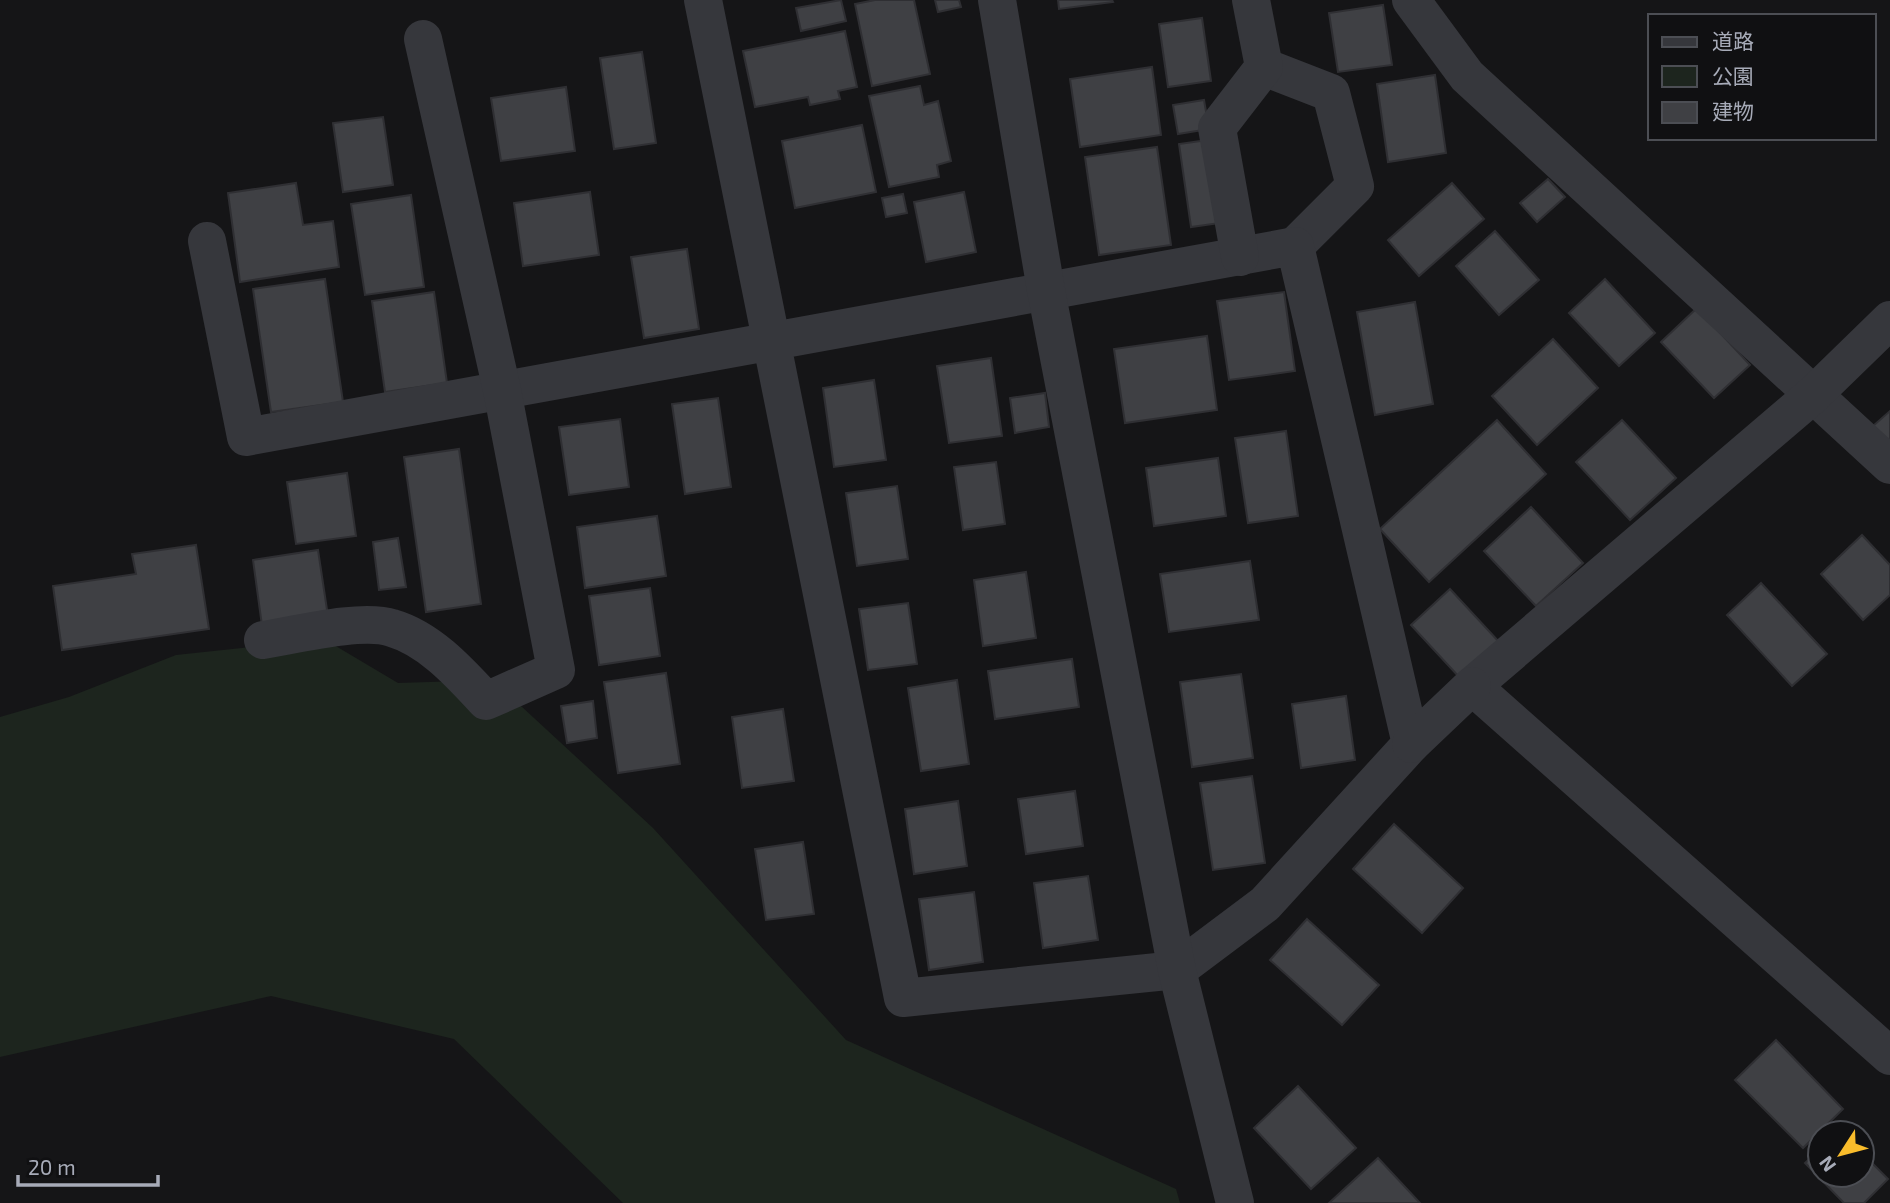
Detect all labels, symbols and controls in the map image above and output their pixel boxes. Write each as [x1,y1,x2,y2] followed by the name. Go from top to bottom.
[1648,14,1876,140] legend
[1712,28,1754,53] text: 道路
[1712,63,1754,88] text: 公園
[1712,98,1754,123] text: 建物
[1806,1119,1876,1189] north arrow
[18,1144,158,1188] scale bar
[1814,1152,1840,1177] text: N
[28,1154,76,1179] text: 20 m

